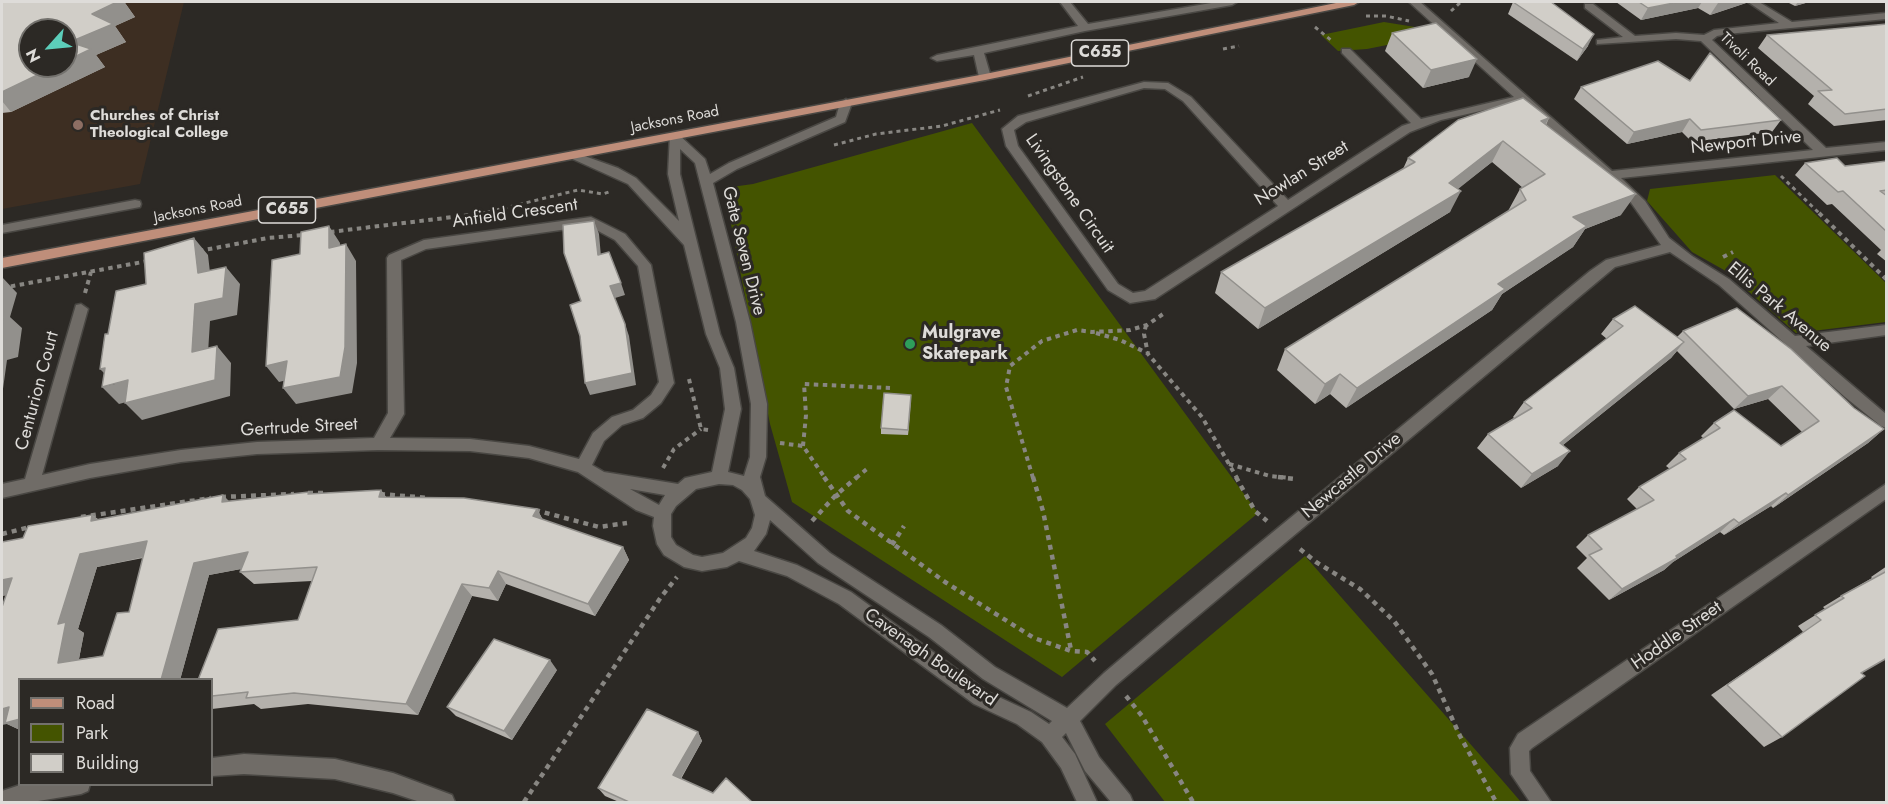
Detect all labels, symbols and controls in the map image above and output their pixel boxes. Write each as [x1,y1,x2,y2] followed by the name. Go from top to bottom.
[18,18,78,78] north arrow
[1716,29,1778,91] street label: Tivoli Road
[1072,40,1128,66] road number: C655
[20,45,46,66] text: N
[629,103,721,137] street label: Jacksons Road
[90,107,228,142] place label: Churches of Christ Theological College
[71,118,85,132] marker: Churches of Christ Theological College
[1690,126,1802,160] street label: Newport Drive
[1020,130,1118,258] street label: Livingstone Circuit
[1251,137,1353,211] street label: Nowlan Street
[717,184,769,318] street label: Gate Seven Drive
[152,193,244,227] street label: Jacksons Road
[451,194,579,234] street label: Anfield Crescent
[258,197,316,223] road number: C655
[1723,258,1835,358] street label: Ellis Park Avenue
[922,323,1008,366] place label: Mulgrave Skatepark
[12,329,64,453] street label: Centurion Court
[903,337,917,351] marker: Mulgrave Skatepark
[240,414,358,442] street label: Gertrude Street
[1298,428,1406,524] street label: Newcastle Drive
[1628,597,1726,675] street label: Hoddle Street
[860,604,1000,712] street label: Cavenagh Boulevard
[18,678,213,786] legend
[76,690,115,716] text: Road
[76,720,108,746] text: Park
[76,750,139,776] text: Building

